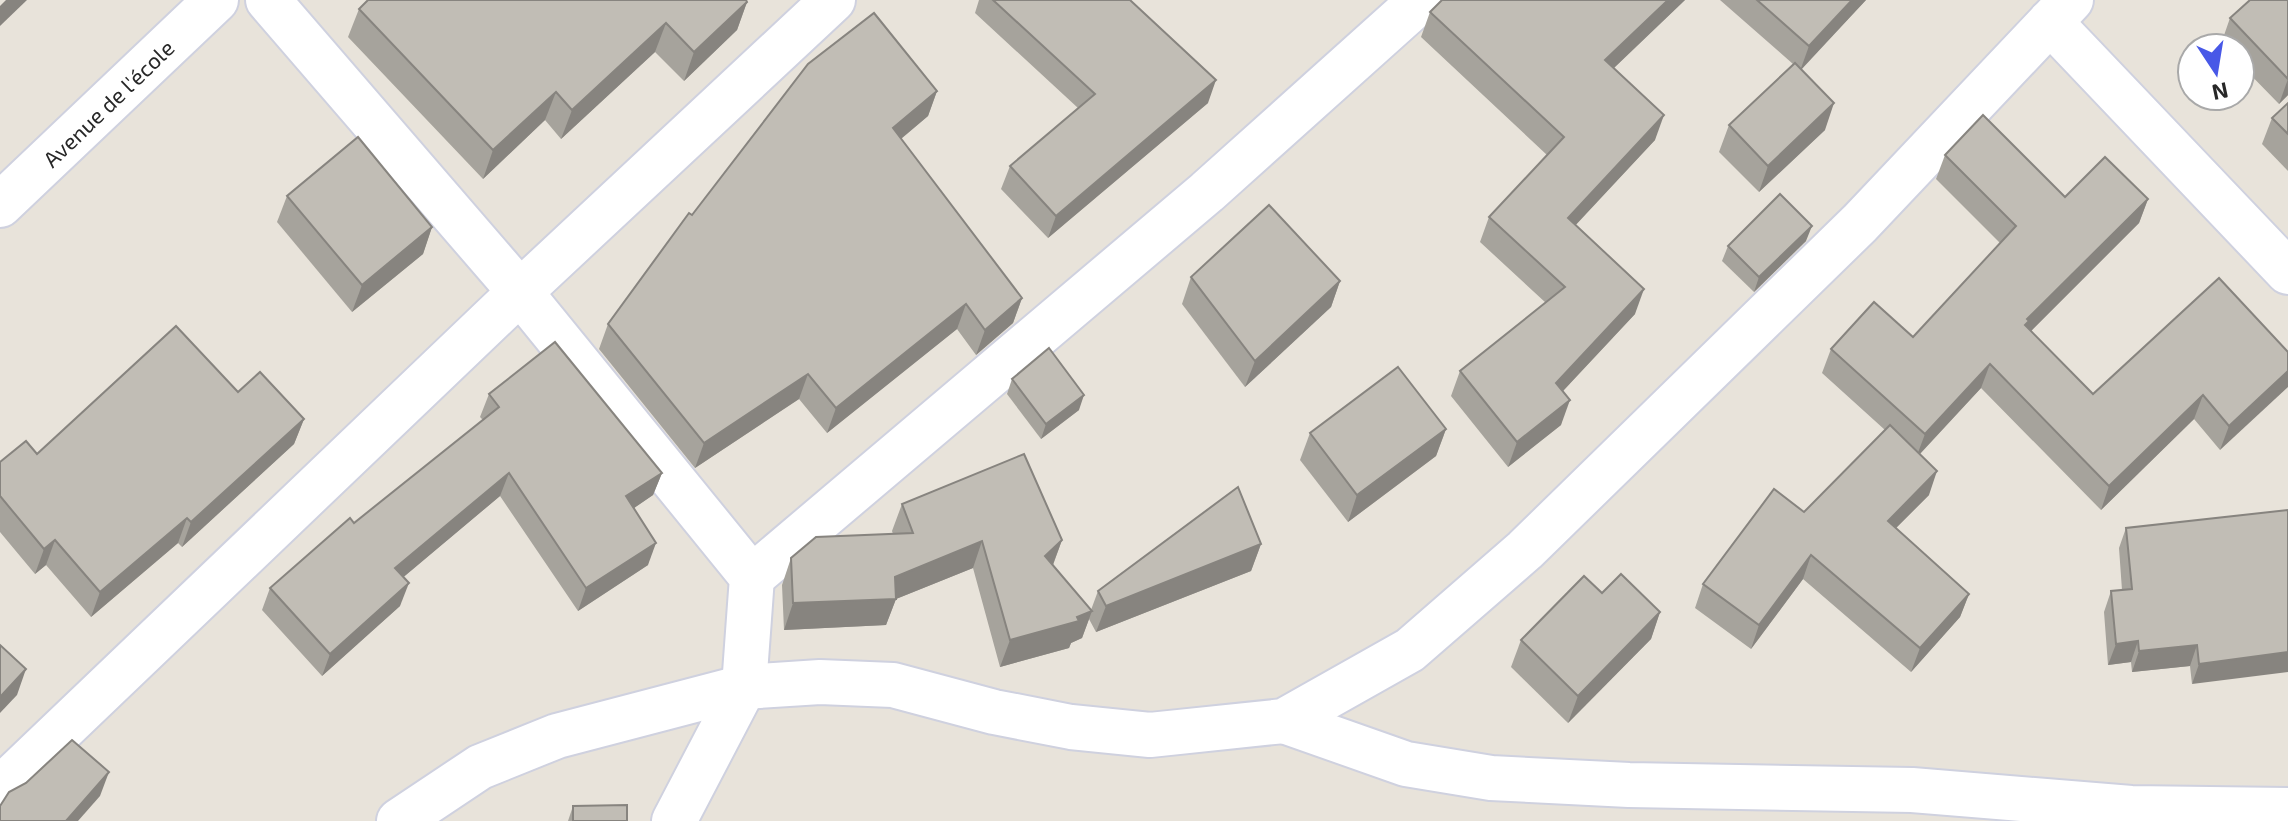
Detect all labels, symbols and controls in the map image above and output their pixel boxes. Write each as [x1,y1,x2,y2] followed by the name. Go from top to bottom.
[2176,32,2256,112] north arrow
[37,34,179,172] street label: Avenue de l'école
[2210,78,2231,107] text: N

